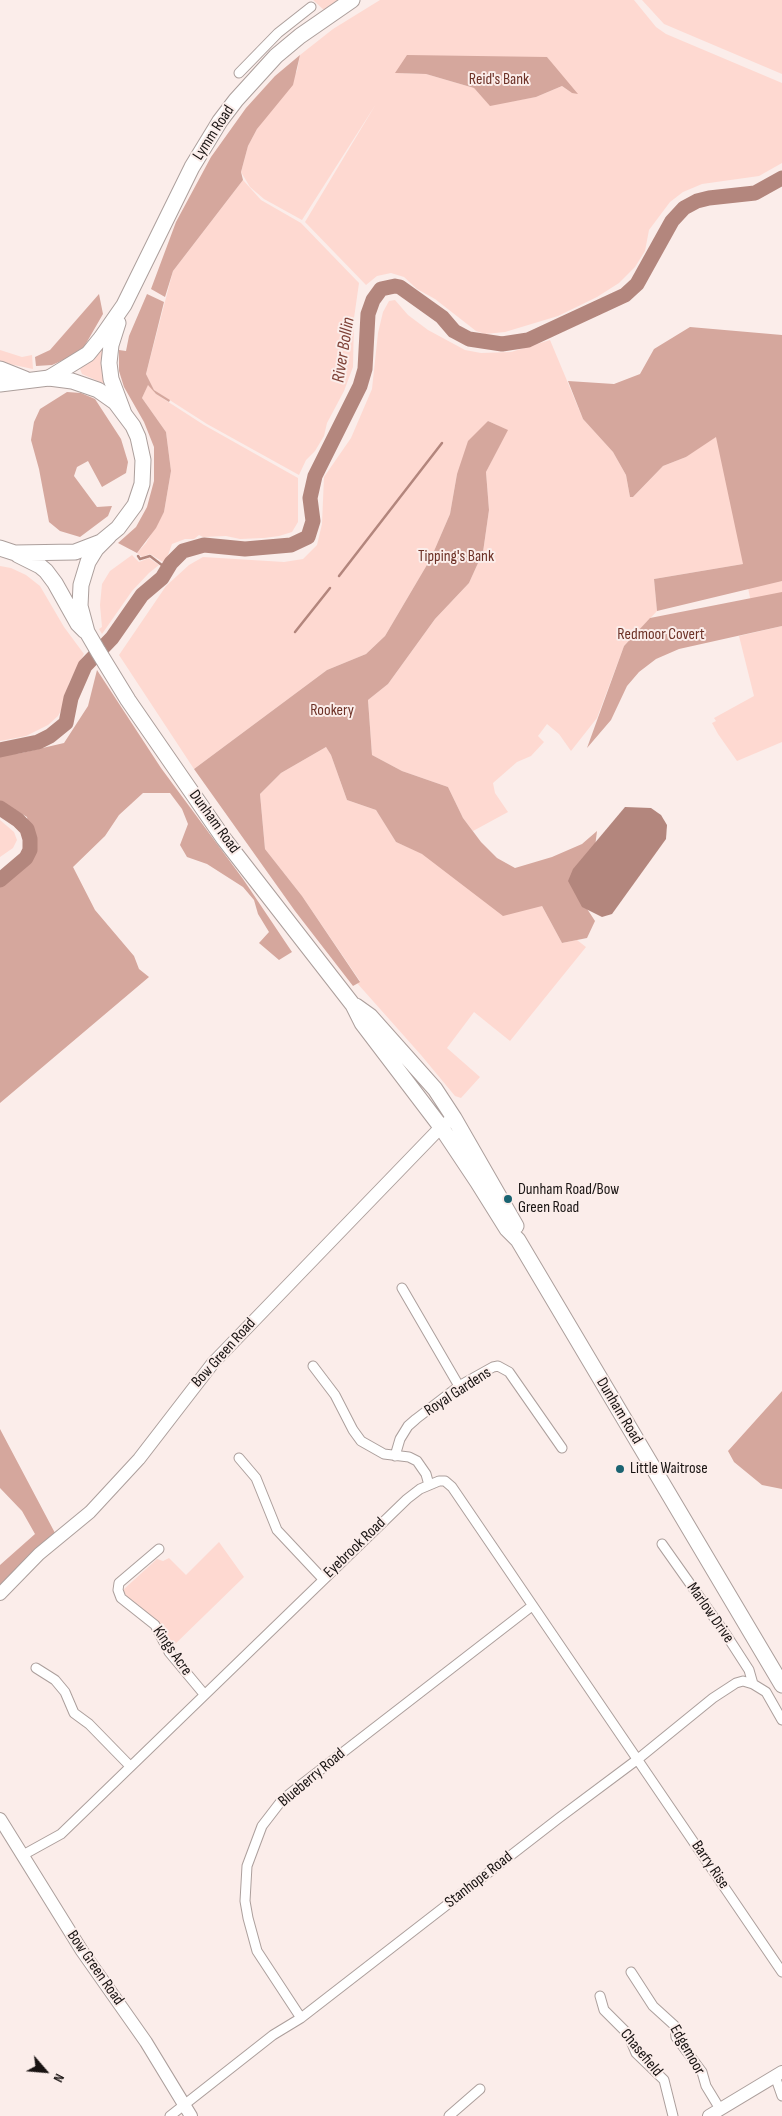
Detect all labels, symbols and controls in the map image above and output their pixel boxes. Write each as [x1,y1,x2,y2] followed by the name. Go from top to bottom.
[469,70,529,90] park label: Reid's Bank
[189,102,239,164] street label: Lymm Road
[328,316,360,384] water label: River Bollin
[418,547,494,567] park label: Tipping's Bank
[617,625,705,645] park label: Redmoor Covert
[310,701,354,721] park label: Rookery
[185,786,243,858] street label: Dunham Road
[518,1180,619,1218] place label: Dunham Road/Bow Green Road
[502,1193,514,1205] marker: Dunham Road/Bow Green Road
[188,1314,260,1392] street label: Bow Green Road
[421,1363,495,1421] street label: Royal Gardens
[592,1374,646,1448] street label: Dunham Road
[630,1459,708,1479] place label: Little Waitrose
[614,1463,626,1475] marker: Little Waitrose
[320,1514,390,1582] street label: Eyebrook Road
[682,1579,738,1647] street label: Marlow Drive
[148,1623,196,1679] street label: Kings Acre
[275,1745,349,1811] street label: Blueberry Road
[687,1837,733,1893] street label: Barry Rise
[441,1848,517,1912] street label: Stanhope Road
[62,1927,128,2009] street label: Bow Green Road
[665,2022,709,2078] street label: Edgemoor
[616,2025,666,2081] street label: Chasefield
[20,2046,70,2096] north arrow
[50,2071,68,2085] text: N

